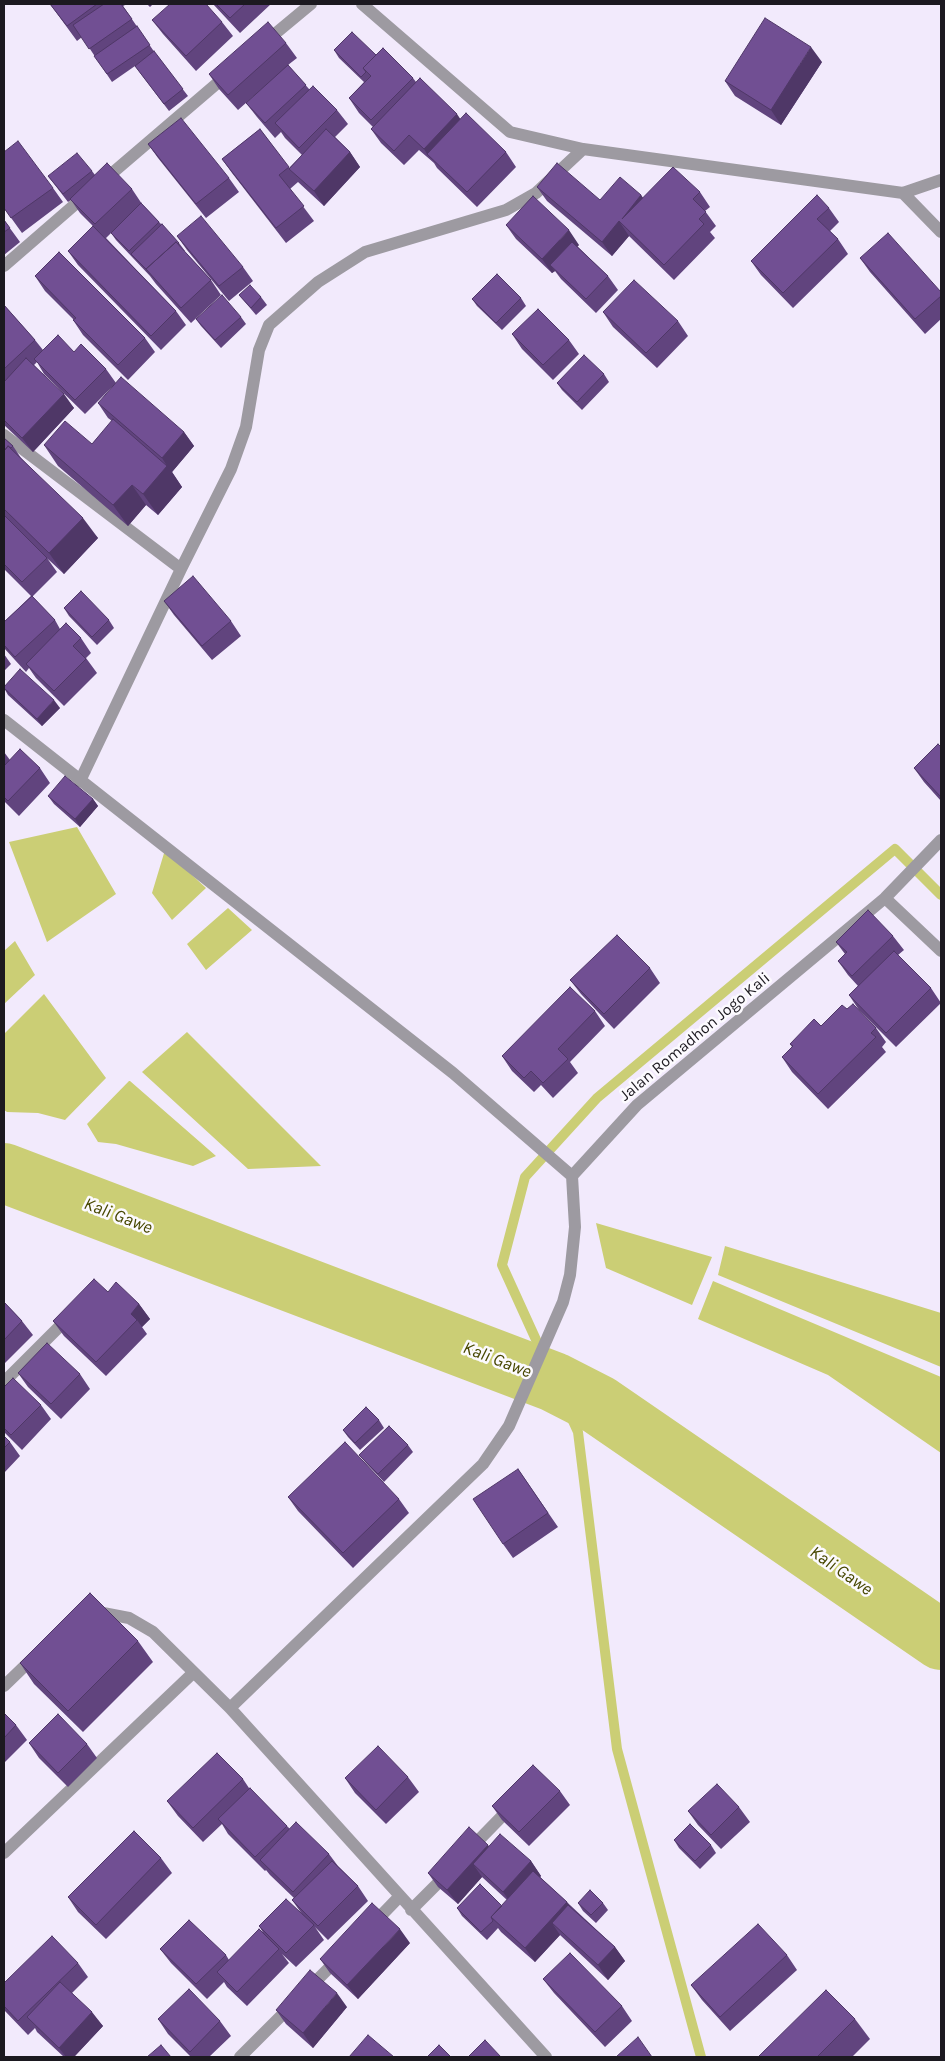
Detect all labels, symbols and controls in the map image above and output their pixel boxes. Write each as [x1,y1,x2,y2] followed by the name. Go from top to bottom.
[616,969,774,1105] street label: Jalan Romadhon Jogo Kali
[81,1193,155,1239] water label: Kali Gawe
[460,1337,534,1383] water label: Kali Gawe
[805,1542,877,1600] water label: Kali Gawe

